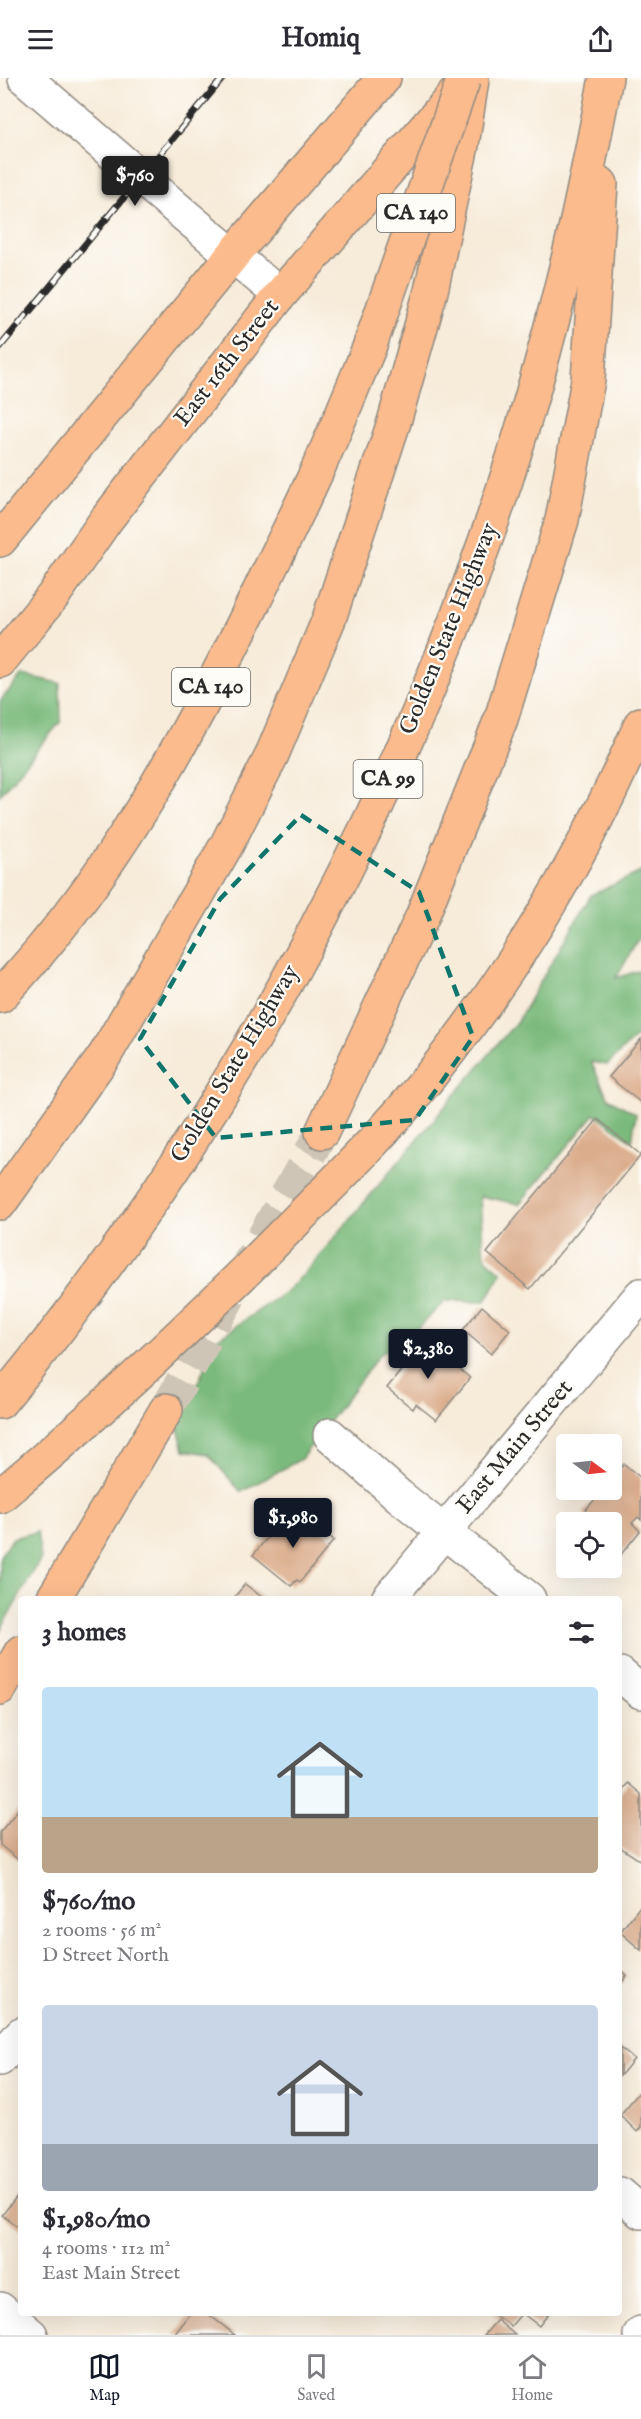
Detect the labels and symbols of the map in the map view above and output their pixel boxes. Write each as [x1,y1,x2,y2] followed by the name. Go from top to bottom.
[99,156,171,207] pin: $760
[377,194,455,232] road number: CA 140
[167,293,287,433] street label: East 16th Street
[392,518,506,739] street label: Golden State Highway
[172,668,250,706] road number: CA 140
[354,760,422,798] road number: CA 99
[164,959,307,1169] street label: Golden State Highway
[379,1329,477,1380] pin: $2,380
[450,1373,580,1521] street label: East Main Street
[556,1434,622,1500] north arrow
[244,1498,342,1549] pin: $1,980

